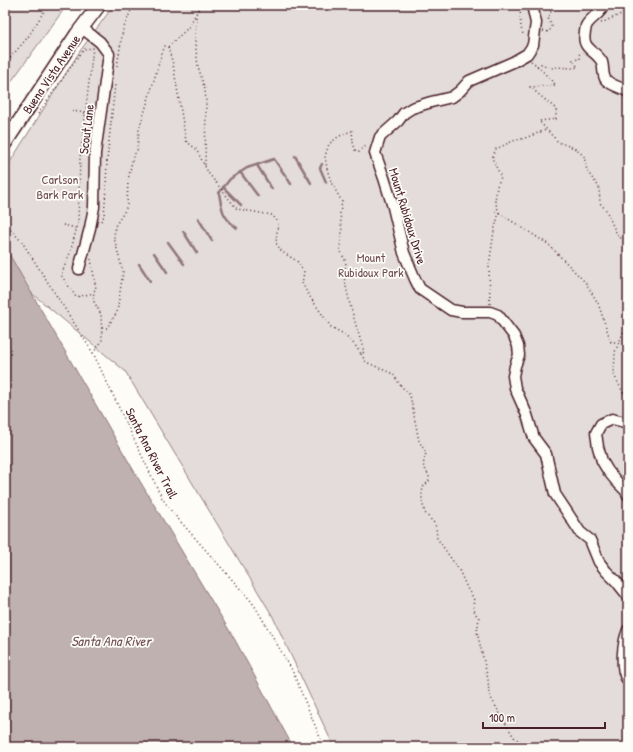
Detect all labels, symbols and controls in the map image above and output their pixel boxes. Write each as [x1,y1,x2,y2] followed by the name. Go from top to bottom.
[18,31,84,117] street label: Buena Vista Avenue
[74,103,98,155] street label: Scout Lane
[385,166,431,266] street label: Mount Rubidoux Drive
[37,170,84,203] park label: Carlson Bark Park
[338,248,404,281] park label: Mount Rubidoux Park
[121,405,183,502] street label: Santa Ana River Trail
[71,631,152,650] water label: Santa Ana River
[483,704,605,730] scale bar
[489,709,515,726] text: 100 m

